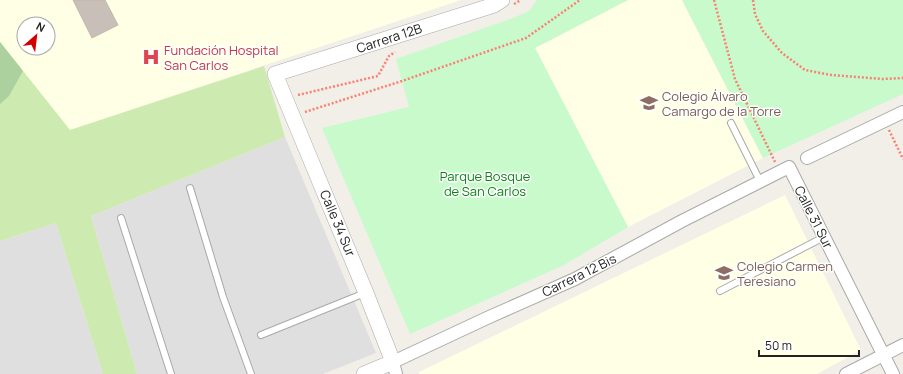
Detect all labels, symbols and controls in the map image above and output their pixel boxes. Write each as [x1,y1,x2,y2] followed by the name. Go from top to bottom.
[16,16,56,56] north arrow
[34,18,48,35] text: N
[354,19,424,57] street label: Carrera 12B
[164,41,278,74] place label: Fundación Hospital San Carlos
[141,47,161,67] hospital icon: Fundación Hospital San Carlos
[662,87,782,120] place label: Colegio Álvaro Camargo de la Torre
[639,93,659,113] school or university icon: Colegio Álvaro Camargo de la Torre
[440,167,531,200] park label: Parque Bosque de San Carlos
[791,183,838,252] street label: Calle 31 Sur
[316,187,360,259] street label: Calle 34 Sur
[539,249,619,301] street label: Carrera 12 Bis
[737,257,833,290] place label: Colegio Carmen Teresiano
[714,263,734,283] school or university icon: Colegio Carmen Teresiano
[759,332,859,358] scale bar
[765,337,792,354] text: 50 m

